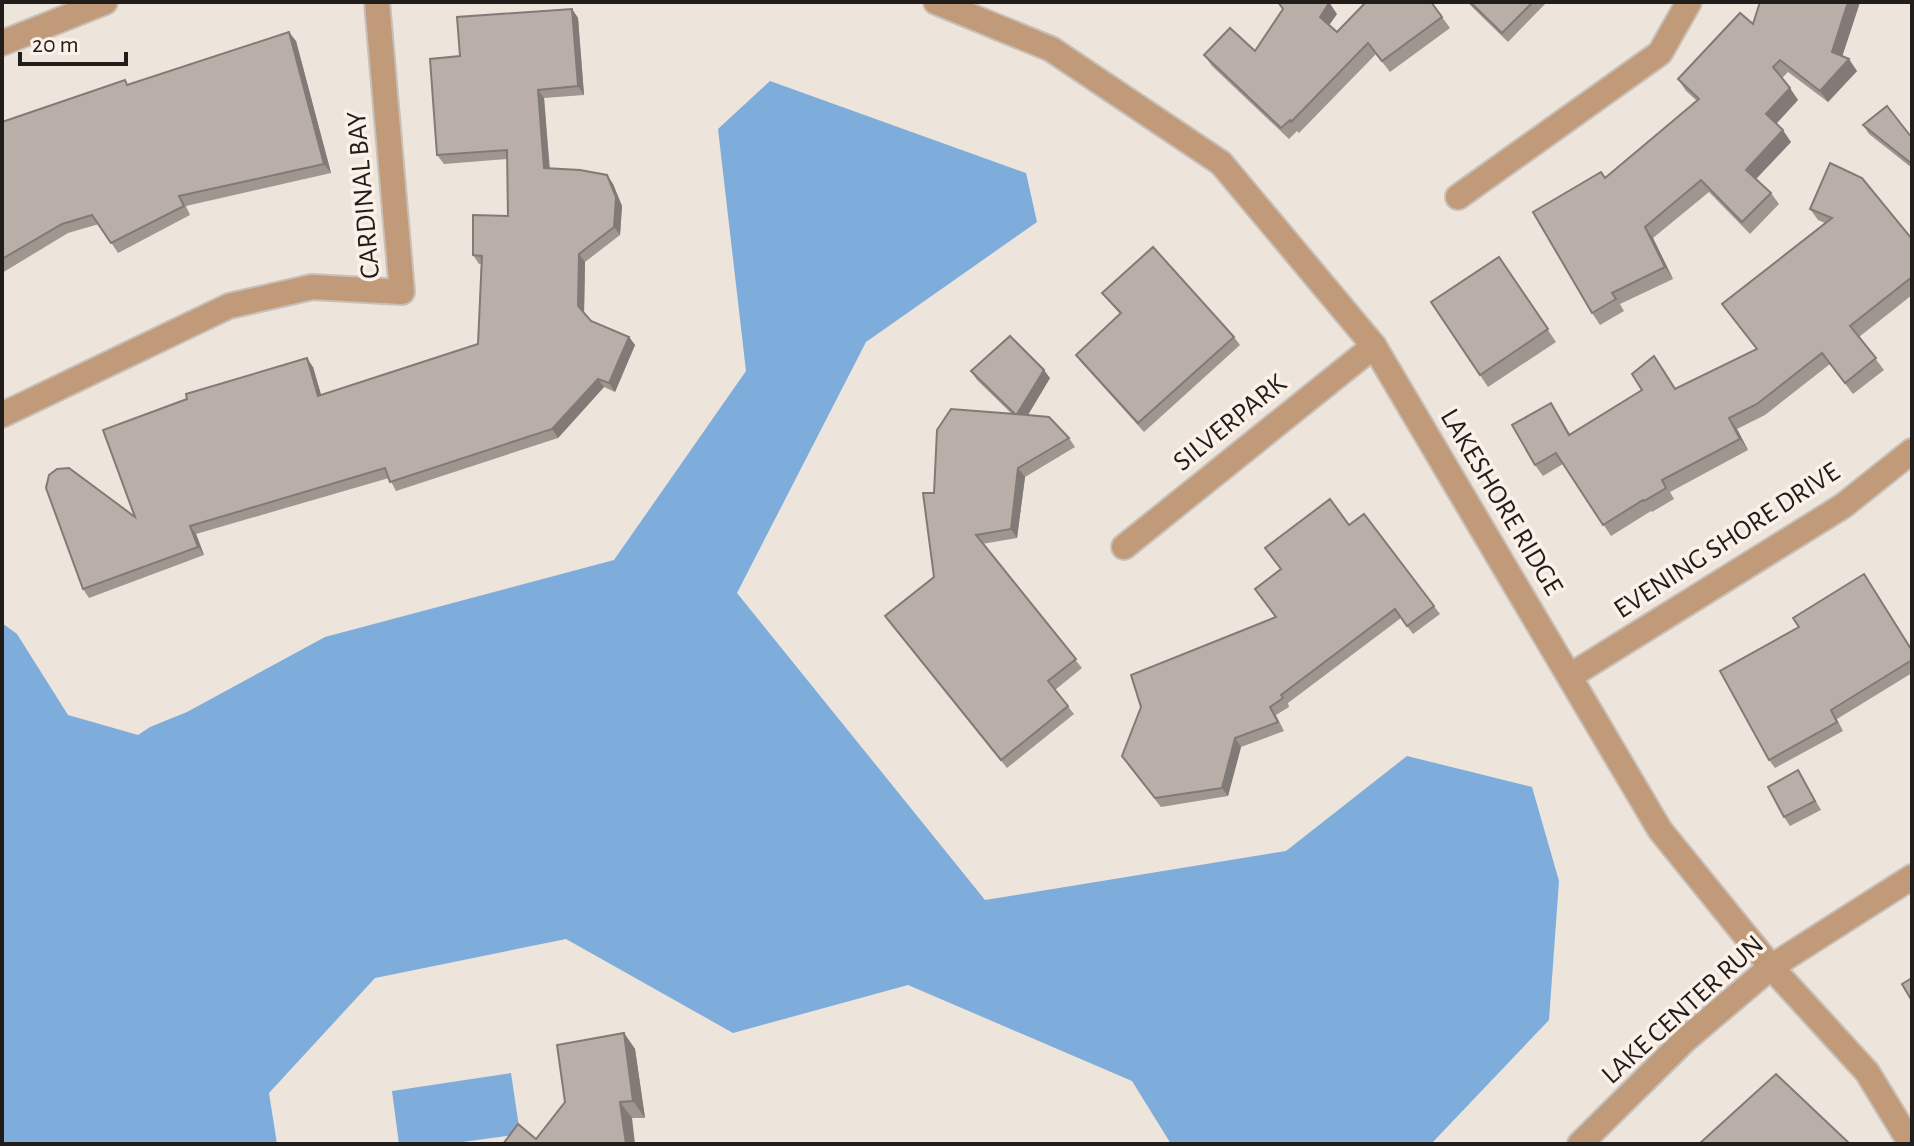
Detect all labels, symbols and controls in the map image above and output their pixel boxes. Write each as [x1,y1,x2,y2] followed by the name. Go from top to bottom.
[20,16,126,66] scale bar
[32,33,79,57] text: 20 m
[343,110,385,280] street label: CARDINAL BAY
[1168,369,1292,477] street label: SILVERPARK
[1435,404,1567,600] street label: LAKESHORE RIDGE
[1609,458,1845,624] street label: EVENING SHORE DRIVE
[1597,930,1769,1090] street label: LAKE CENTER RUN

